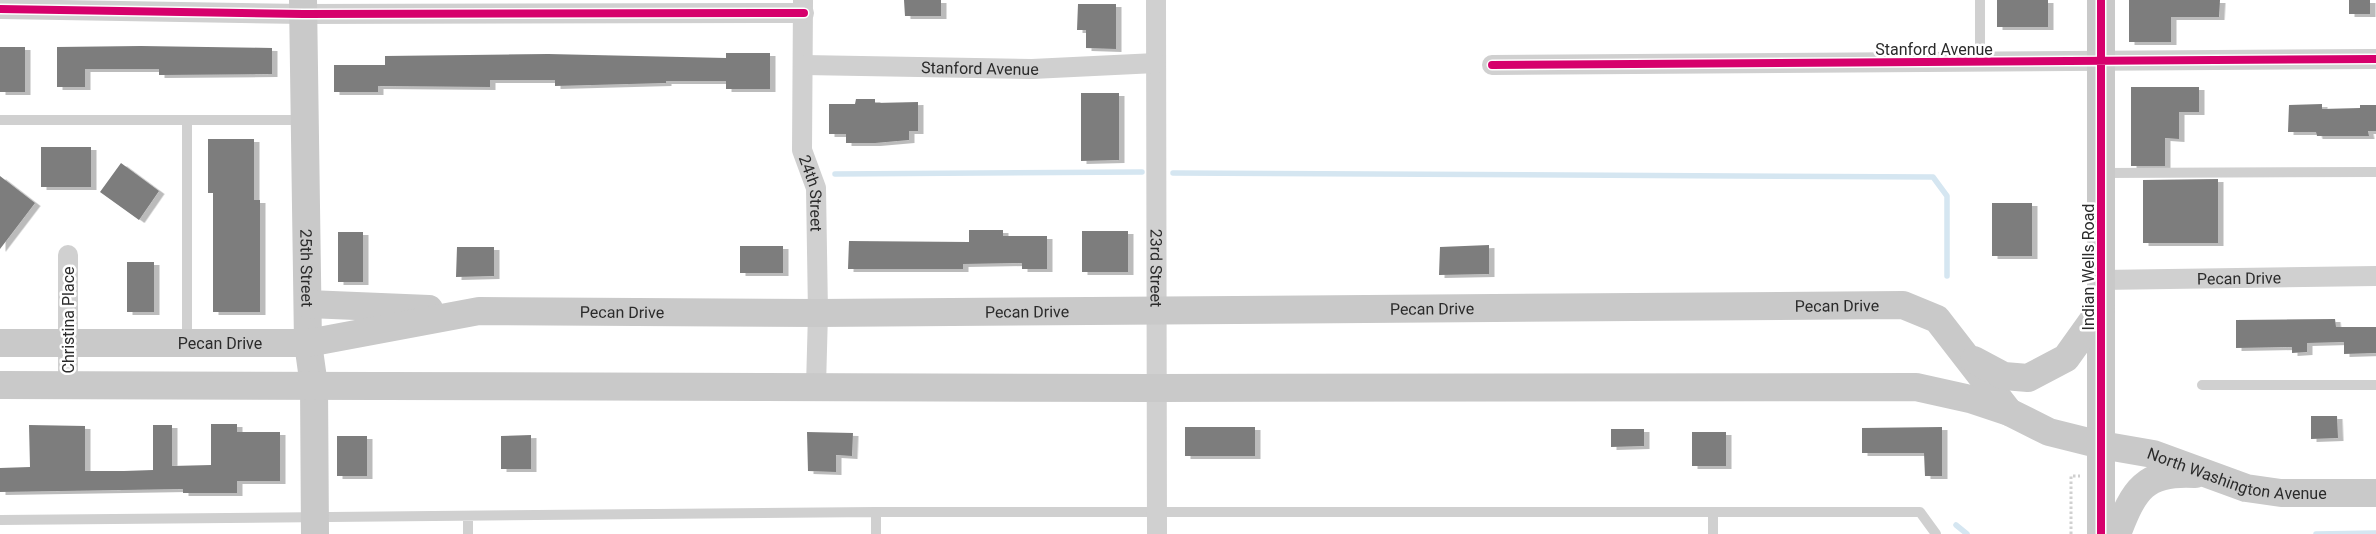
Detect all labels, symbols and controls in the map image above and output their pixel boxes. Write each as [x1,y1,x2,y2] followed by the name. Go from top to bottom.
[1875,40,1993,59] street label: Stanford Avenue
[921,58,1039,79] street label: Stanford Avenue
[795,152,826,232] street label: 24th Street
[2079,204,2098,330] street label: Indian Wells Road
[296,229,316,307] street label: 25th Street
[1146,229,1166,307] street label: 23rd Street
[59,267,78,373] street label: Christina Place
[2197,268,2281,289] street label: Pecan Drive
[1795,296,1879,316] street label: Pecan Drive
[1390,299,1474,319] street label: Pecan Drive
[985,302,1069,322] street label: Pecan Drive
[580,303,664,322] street label: Pecan Drive
[178,334,262,353] street label: Pecan Drive
[2145,444,2327,504] street label: North Washington Avenue

